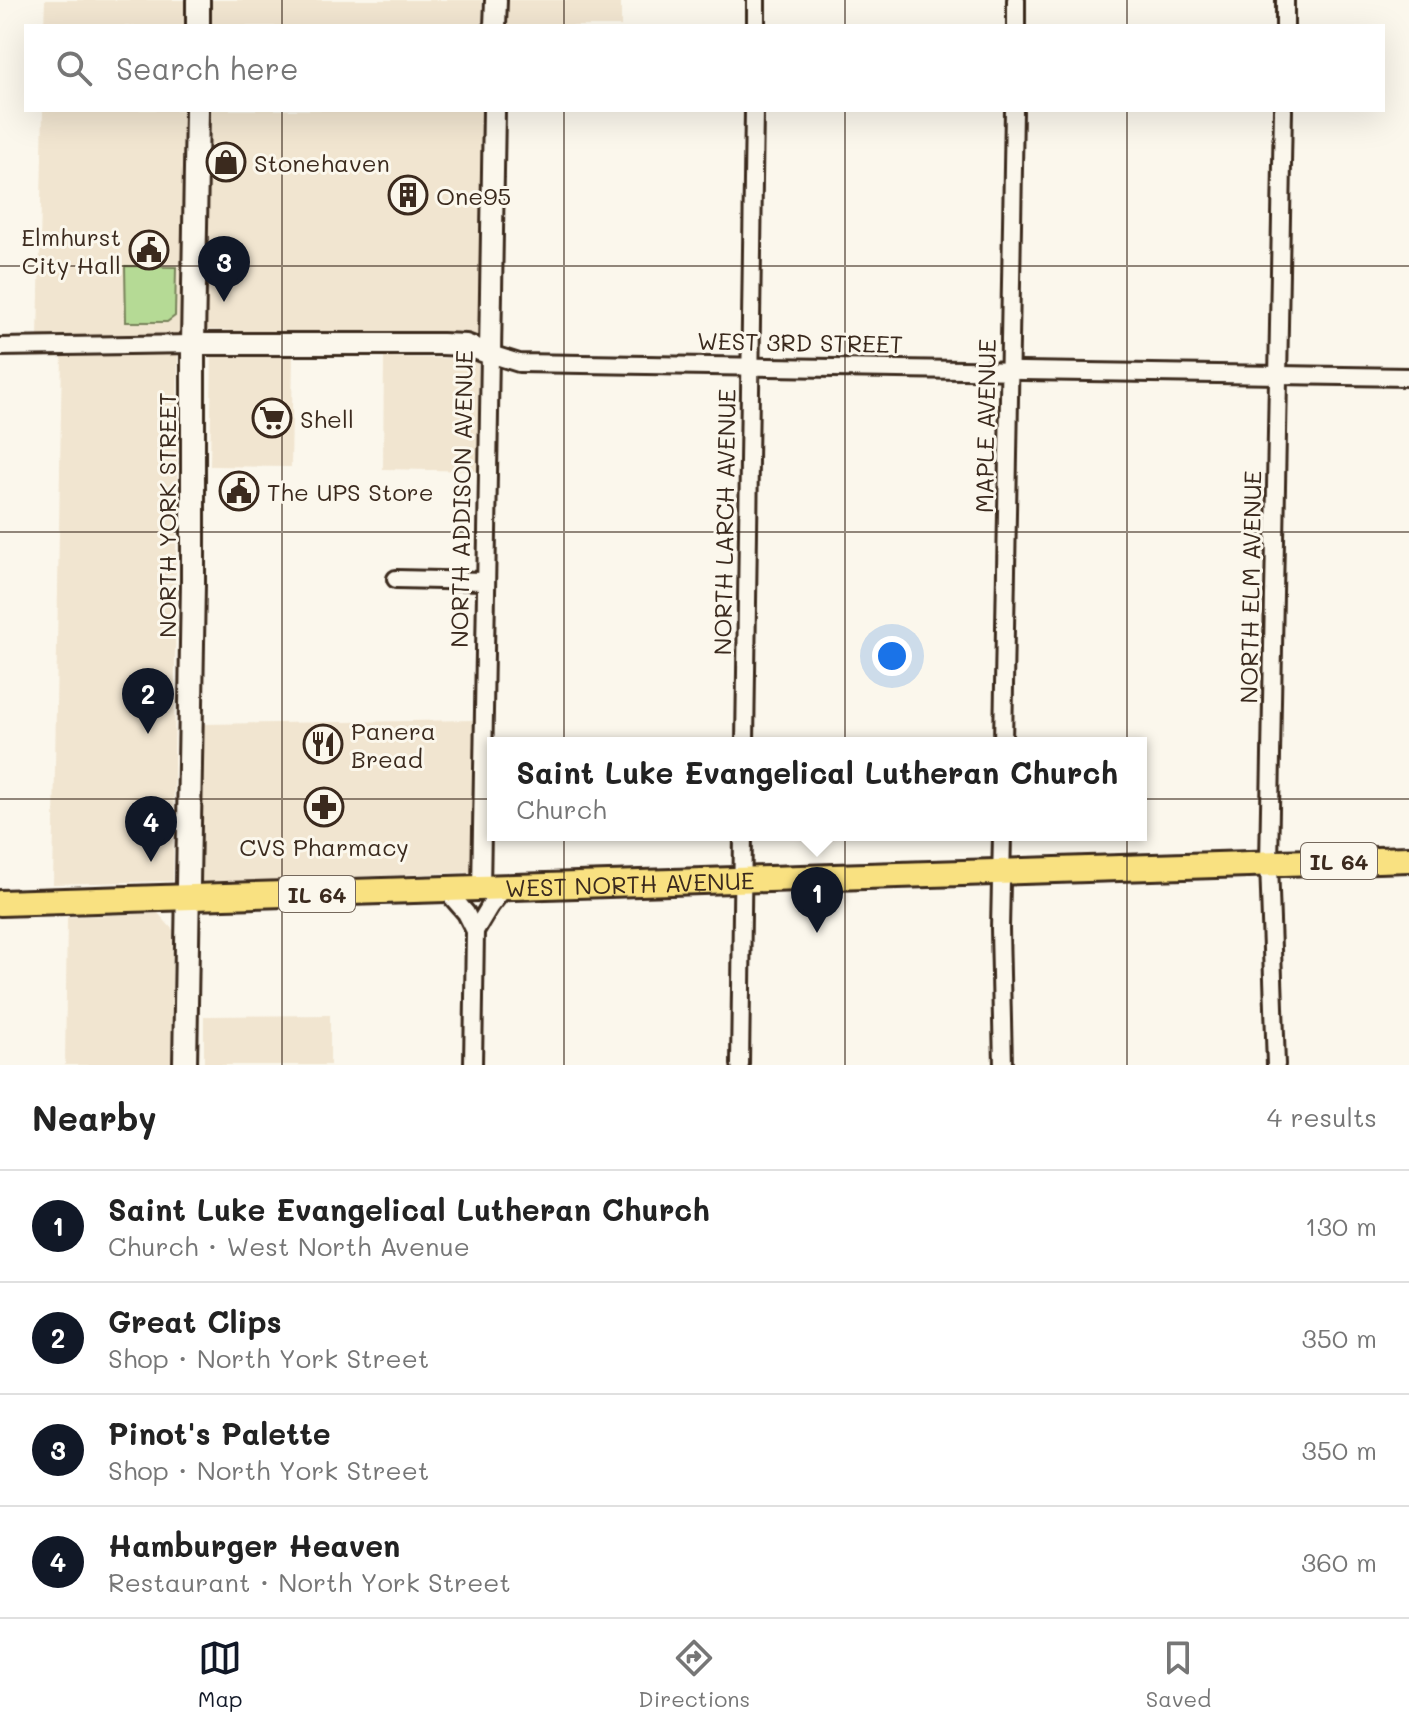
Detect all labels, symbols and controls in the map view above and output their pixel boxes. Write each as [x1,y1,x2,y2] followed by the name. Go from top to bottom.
[24,24,1385,112] search box
[52,46,96,90] icon: search
[116,48,299,88] text: Search here
[205,141,247,183] shop icon: Stonehaven
[254,147,390,178] place label: Stonehaven
[387,174,429,216] building icon: One95
[436,180,511,211] place label: One95
[21,221,121,280] place label: Elmhurst City Hall
[128,229,170,271] public building icon: Elmhurst City Hall
[198,236,250,302] pin: 3
[697,325,903,359] street label: WEST 3RD STREET
[968,339,1002,513] street label: MAPLE AVENUE
[443,350,479,648] street label: NORTH ADDISON AVENUE
[706,389,742,655] street label: NORTH LARCH AVENUE
[151,392,182,638] street label: NORTH YORK STREET
[251,397,293,439] supermarket icon: Shell
[300,403,354,434] place label: Shell
[218,470,260,512] public building icon: The UPS Store
[1232,470,1268,704] street label: NORTH ELM AVENUE
[267,476,434,507] place label: The UPS Store
[872,636,912,676] your location
[122,668,174,734] pin: 2
[351,715,436,774] place label: Panera Bread
[302,723,344,765] restaurant icon: Panera Bread
[487,737,1147,841] popup
[516,752,1118,792] text: Saint Luke Evangelical Lutheran Church
[303,786,345,828] pharmacy icon: CVS Pharmacy
[516,792,607,826] text: Church
[125,796,177,862] pin: 4
[239,831,409,862] place label: CVS Pharmacy
[1301,843,1377,879] road number: IL 64
[505,864,755,903] street label: WEST NORTH AVENUE
[791,867,843,933] pin: 1
[279,876,355,912] road number: IL 64
[32,1095,157,1140] text: Nearby
[1267,1100,1377,1134] text: 4 results
[108,1189,710,1229] text: Saint Luke Evangelical Lutheran Church
[52,1209,64,1243] text: 1
[1305,1209,1377,1243] text: 130 m
[108,1229,470,1263] text: Church · West North Avenue
[108,1301,282,1341] text: Great Clips
[51,1321,65,1355] text: 2
[1302,1321,1377,1355] text: 350 m
[108,1341,429,1375] text: Shop · North York Street
[108,1413,331,1453] text: Pinot's Palette
[50,1433,66,1467] text: 3
[1302,1433,1377,1467] text: 350 m
[108,1453,429,1487] text: Shop · North York Street
[108,1525,400,1565] text: Hamburger Heaven
[50,1545,66,1579] text: 4
[1301,1545,1377,1579] text: 360 m
[108,1565,511,1599] text: Restaurant · North York Street
[198,1636,243,1713] tab: Map
[638,1636,750,1713] tab: Directions
[1146,1636,1211,1713] tab: Saved

